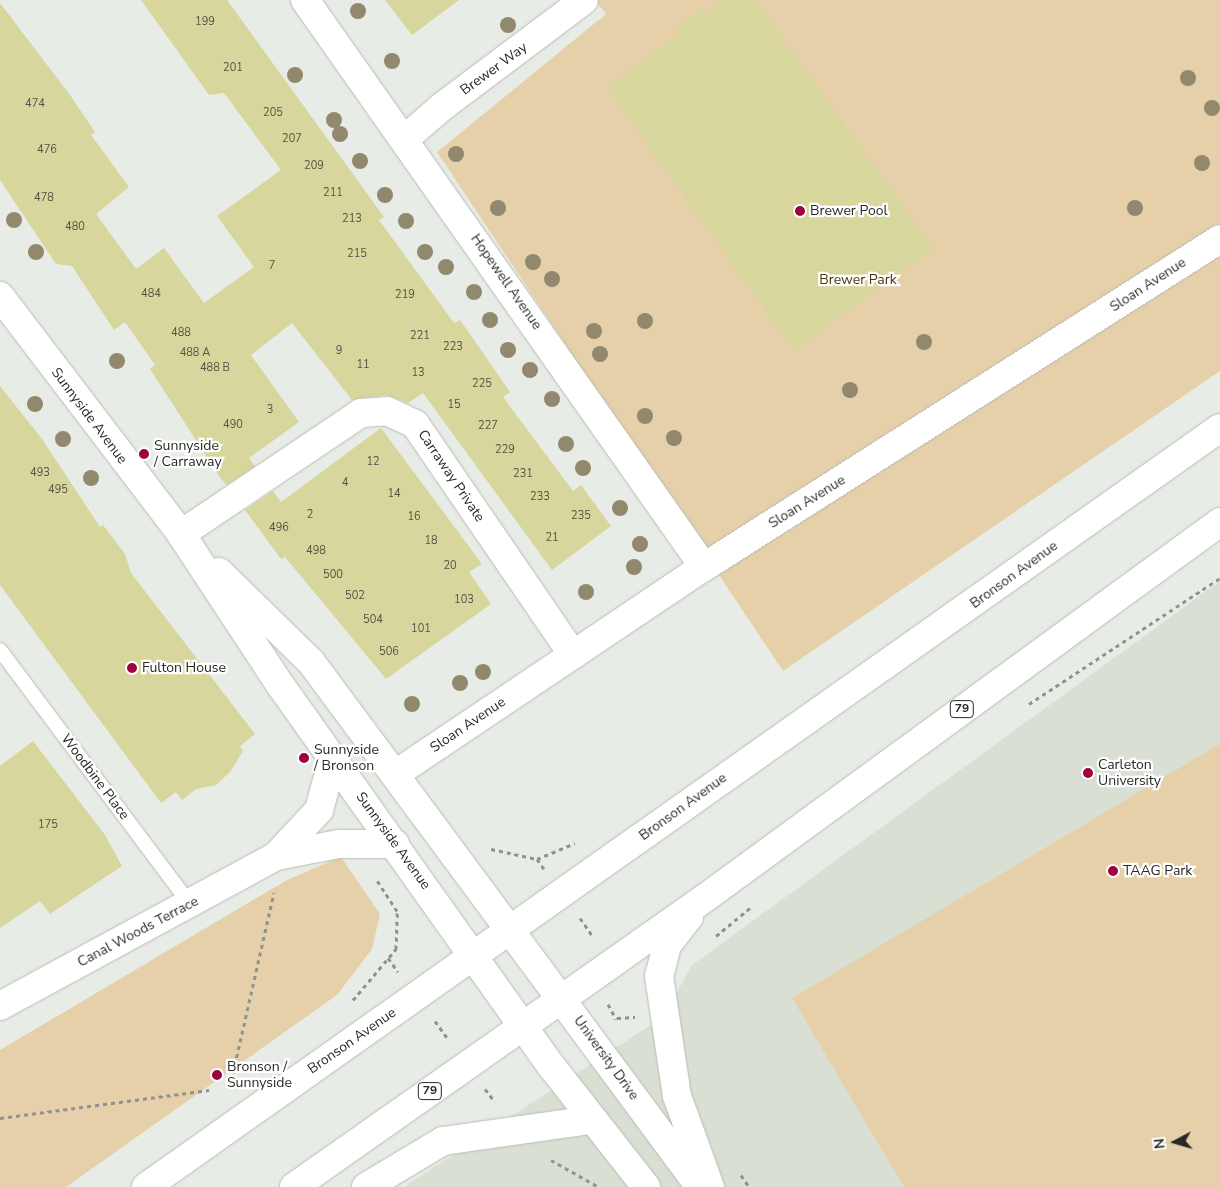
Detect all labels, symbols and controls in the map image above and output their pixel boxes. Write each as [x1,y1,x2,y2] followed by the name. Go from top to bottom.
[195,15,215,29] house number: 199
[457,39,531,99] street label: Brewer Way
[223,61,243,75] house number: 201
[25,97,45,111] house number: 474
[263,106,283,120] house number: 205
[282,132,302,146] house number: 207
[37,143,57,157] house number: 476
[304,159,324,173] house number: 209
[323,186,343,200] house number: 211
[34,191,54,205] house number: 478
[810,203,888,219] place label: Brewer Pool
[794,205,806,217] marker: Brewer Pool
[342,212,362,226] house number: 213
[65,220,85,234] house number: 480
[467,231,545,333] street label: Hopewell Avenue
[347,247,367,261] house number: 215
[1107,254,1189,316] street label: Sloan Avenue
[269,259,275,273] house number: 7
[819,272,897,288] park label: Brewer Park
[141,287,161,301] house number: 484
[395,288,415,302] house number: 219
[171,326,191,340] house number: 488
[410,329,430,343] house number: 221
[443,340,463,354] house number: 223
[336,344,342,358] house number: 9
[180,346,210,360] house number: 488 A
[356,358,370,372] house number: 11
[200,361,230,375] house number: 488 B
[47,365,131,467] street label: Sunnyside Avenue
[411,366,425,380] house number: 13
[472,377,492,391] house number: 225
[447,398,461,412] house number: 15
[267,403,273,417] house number: 3
[223,418,243,432] house number: 490
[478,419,498,433] house number: 227
[414,427,488,525] street label: Carraway Private
[154,438,222,471] place label: Sunnyside / Carraway
[495,443,515,457] house number: 229
[138,448,150,460] marker: Sunnyside / Carraway
[366,455,380,469] house number: 12
[30,466,50,480] house number: 493
[513,467,533,481] house number: 231
[766,472,848,532] street label: Sloan Avenue
[342,476,348,490] house number: 4
[48,483,68,497] house number: 495
[387,487,401,501] house number: 14
[530,490,550,504] house number: 233
[307,508,313,522] house number: 2
[571,509,591,523] house number: 235
[407,510,421,524] house number: 16
[269,521,289,535] house number: 496
[545,531,559,545] house number: 21
[424,534,438,548] house number: 18
[967,538,1061,612] street label: Bronson Avenue
[306,544,326,558] house number: 498
[443,559,457,573] house number: 20
[323,568,343,582] house number: 500
[345,589,365,603] house number: 502
[454,593,474,607] house number: 103
[363,613,383,627] house number: 504
[411,622,431,636] house number: 101
[379,645,399,659] house number: 506
[142,660,226,676] place label: Fulton House
[126,662,138,674] marker: Fulton House
[427,694,509,756] street label: Sloan Avenue
[950,700,974,719] road number: 79
[57,731,133,823] street label: Woodbine Place
[314,742,379,774] place label: Sunnyside / Bronson
[298,752,310,764] marker: Sunnyside / Bronson
[1098,757,1161,790] place label: Carleton University
[1082,767,1094,779] marker: Carleton University
[636,770,730,844] street label: Bronson Avenue
[352,789,434,893] street label: Sunnyside Avenue
[38,818,58,832] house number: 175
[1123,863,1192,879] place label: TAAG Park
[1107,865,1119,877] marker: TAAG Park
[75,893,201,971] street label: Canal Woods Terrace
[305,1004,399,1078] street label: Bronson Avenue
[570,1013,642,1103] street label: University Drive
[227,1059,292,1092] place label: Bronson / Sunnyside
[211,1069,223,1081] marker: Bronson / Sunnyside
[418,1082,442,1100] road number: 79
[1150,1117,1200,1167] north arrow
[1150,1137,1170,1150] text: N

